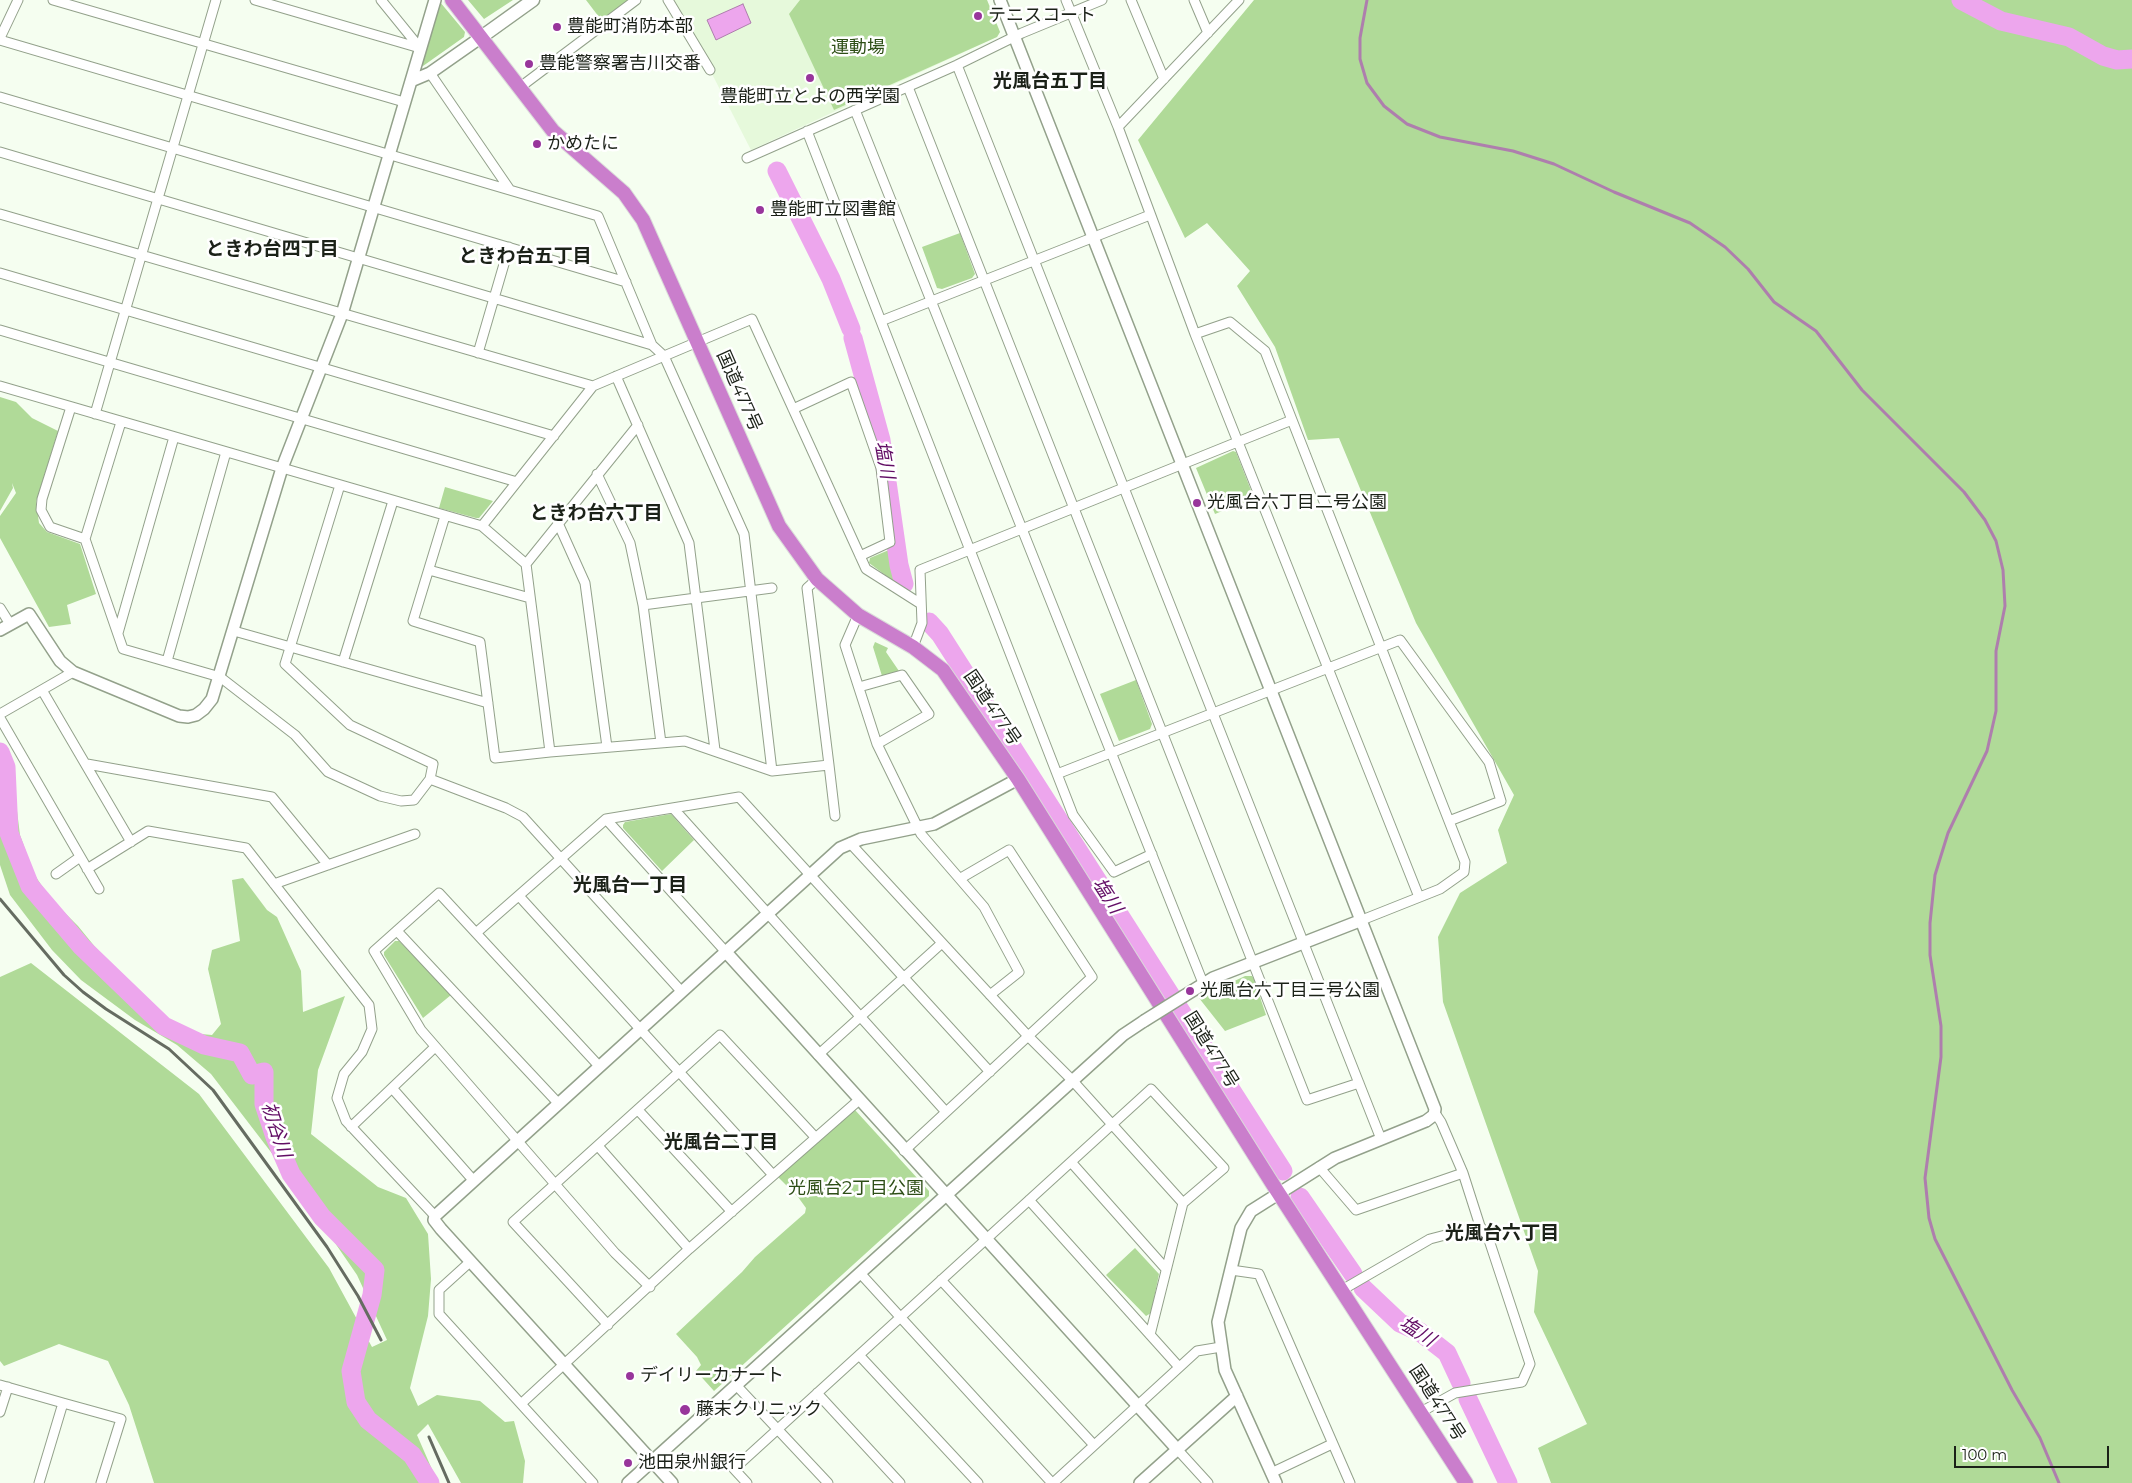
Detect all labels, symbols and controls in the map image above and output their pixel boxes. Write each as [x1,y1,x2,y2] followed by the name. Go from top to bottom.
[988,5,1096,27] place label: テニスコート
[972,10,984,22] marker: テニスコート
[567,16,693,38] place label: 豊能町消防本部
[551,21,563,33] marker: 豊能町消防本部
[831,37,885,59] park label: 運動場
[539,53,701,75] place label: 豊能警察署吉川交番
[523,58,535,70] marker: 豊能警察署吉川交番
[993,70,1107,92] district label: 光風台五丁目
[804,72,816,84] marker: 豊能町立とよの西学園
[720,86,900,108] place label: 豊能町立とよの西学園
[547,133,619,155] place label: かめたに
[531,138,543,150] marker: かめたに
[770,199,896,221] place label: 豊能町立図書館
[754,204,766,216] marker: 豊能町立図書館
[206,238,338,260] district label: ときわ台四丁目
[459,245,591,267] district label: ときわ台五丁目
[712,347,766,435] street label: 国道477号
[869,439,899,481] water label: 塩川
[1207,492,1387,514] place label: 光風台六丁目二号公園
[1191,497,1203,509] marker: 光風台六丁目二号公園
[530,502,662,524] district label: ときわ台六丁目
[959,666,1025,750] street label: 国道477号
[573,874,687,896] district label: 光風台一丁目
[1087,874,1127,918] water label: 塩川
[1200,980,1380,1002] place label: 光風台六丁目三号公園
[1184,985,1196,997] marker: 光風台六丁目三号公園
[1179,1008,1243,1092] street label: 国道477号
[256,1099,296,1161] water label: 初谷川
[664,1131,778,1153] district label: 光風台二丁目
[788,1178,924,1200] park label: 光風台2丁目公園
[1445,1222,1559,1244] district label: 光風台六丁目
[1395,1312,1439,1352] water label: 塩川
[1404,1361,1470,1445] street label: 国道477号
[640,1365,784,1387] place label: デイリーカナート
[624,1370,636,1382] marker: デイリーカナート
[696,1399,822,1421] place label: 藤末クリニック
[678,1403,692,1417] marker: 藤末クリニック
[1957,1436,2112,1468] scale bar
[1962,1445,2007,1464] text: 100 m
[638,1452,746,1474] place label: 池田泉州銀行
[622,1457,634,1469] marker: 池田泉州銀行

